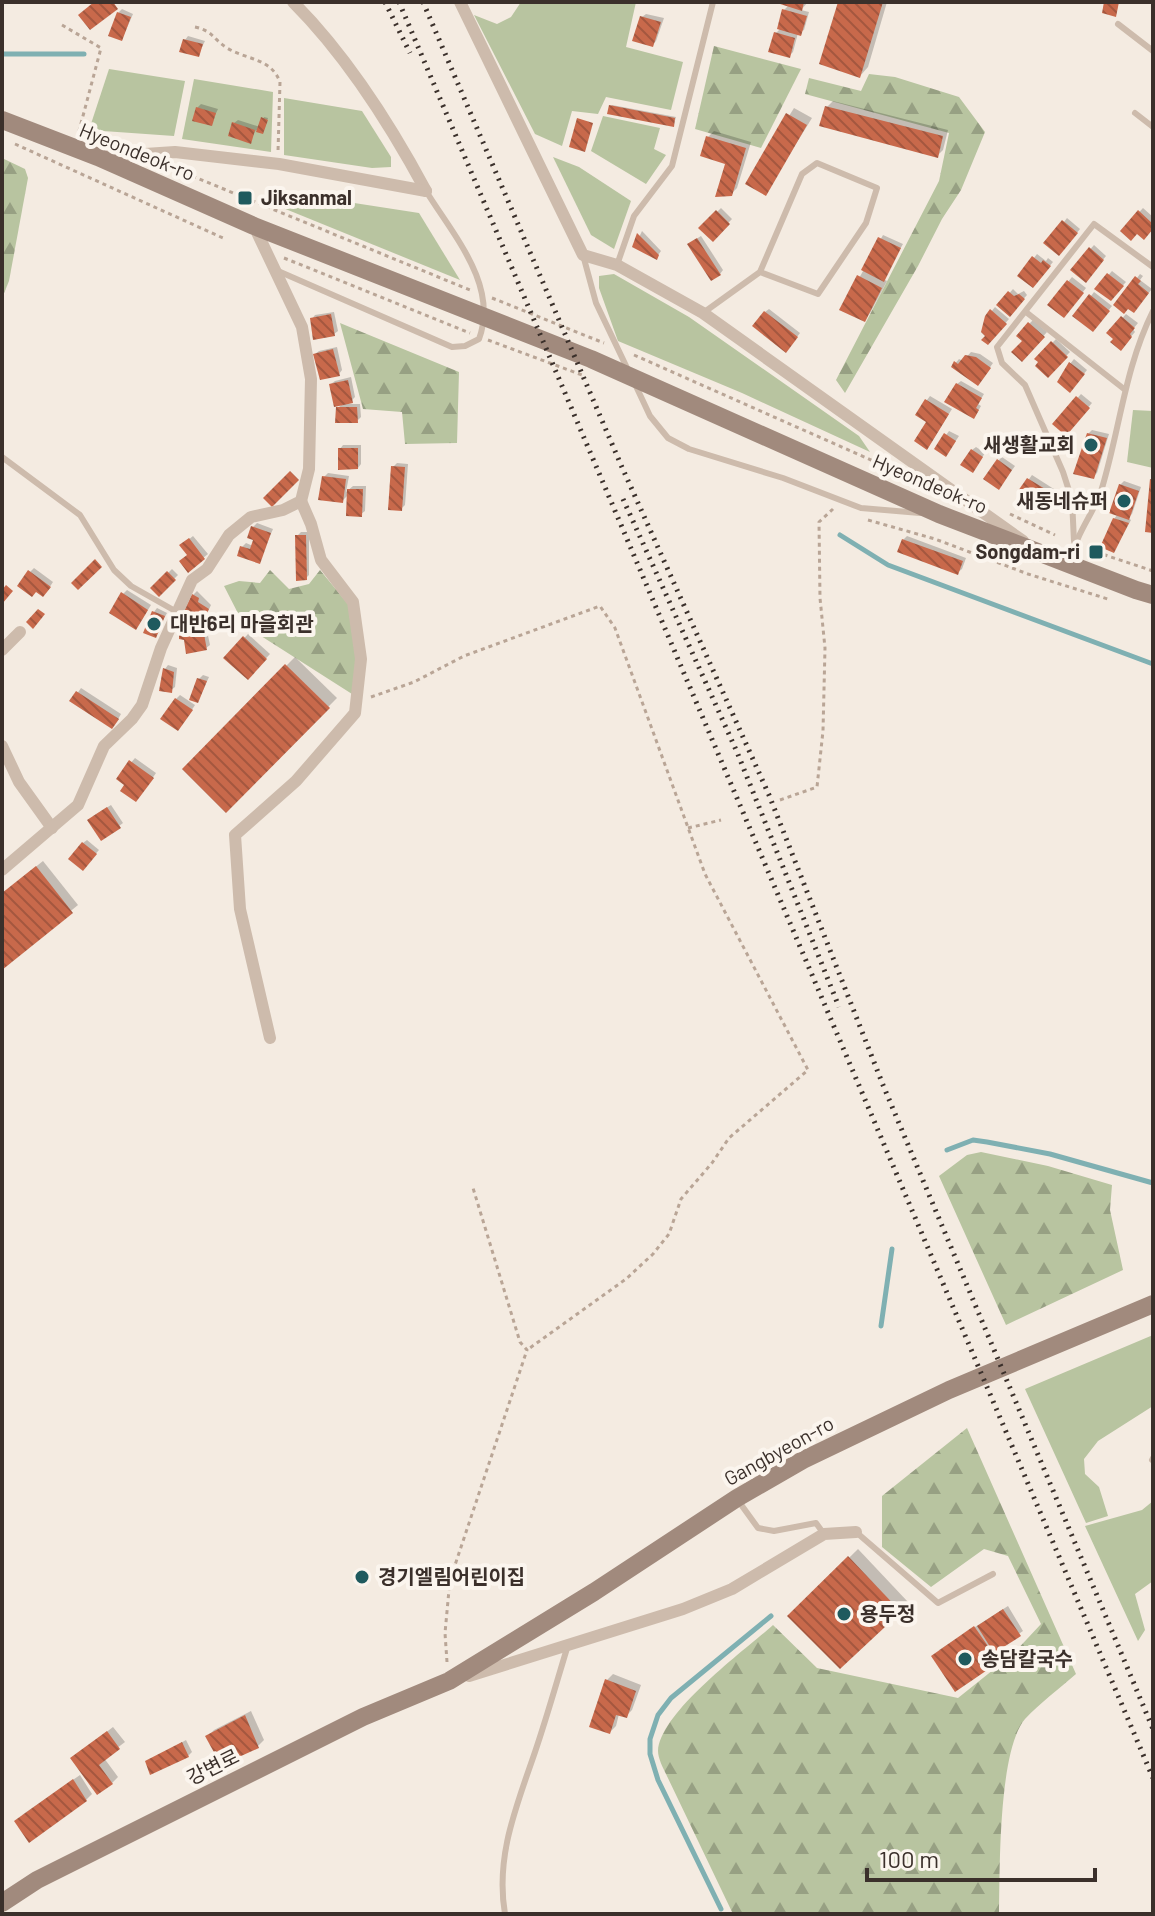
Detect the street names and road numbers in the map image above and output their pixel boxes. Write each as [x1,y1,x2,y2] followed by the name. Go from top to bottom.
[76,117,199,185] street label: Hyeondeok-ro
[869,448,991,518] street label: Hyeondeok-ro
[720,1410,838,1490] street label: Gangbyeon-ro
[182,1743,243,1789] street label: 강변로

